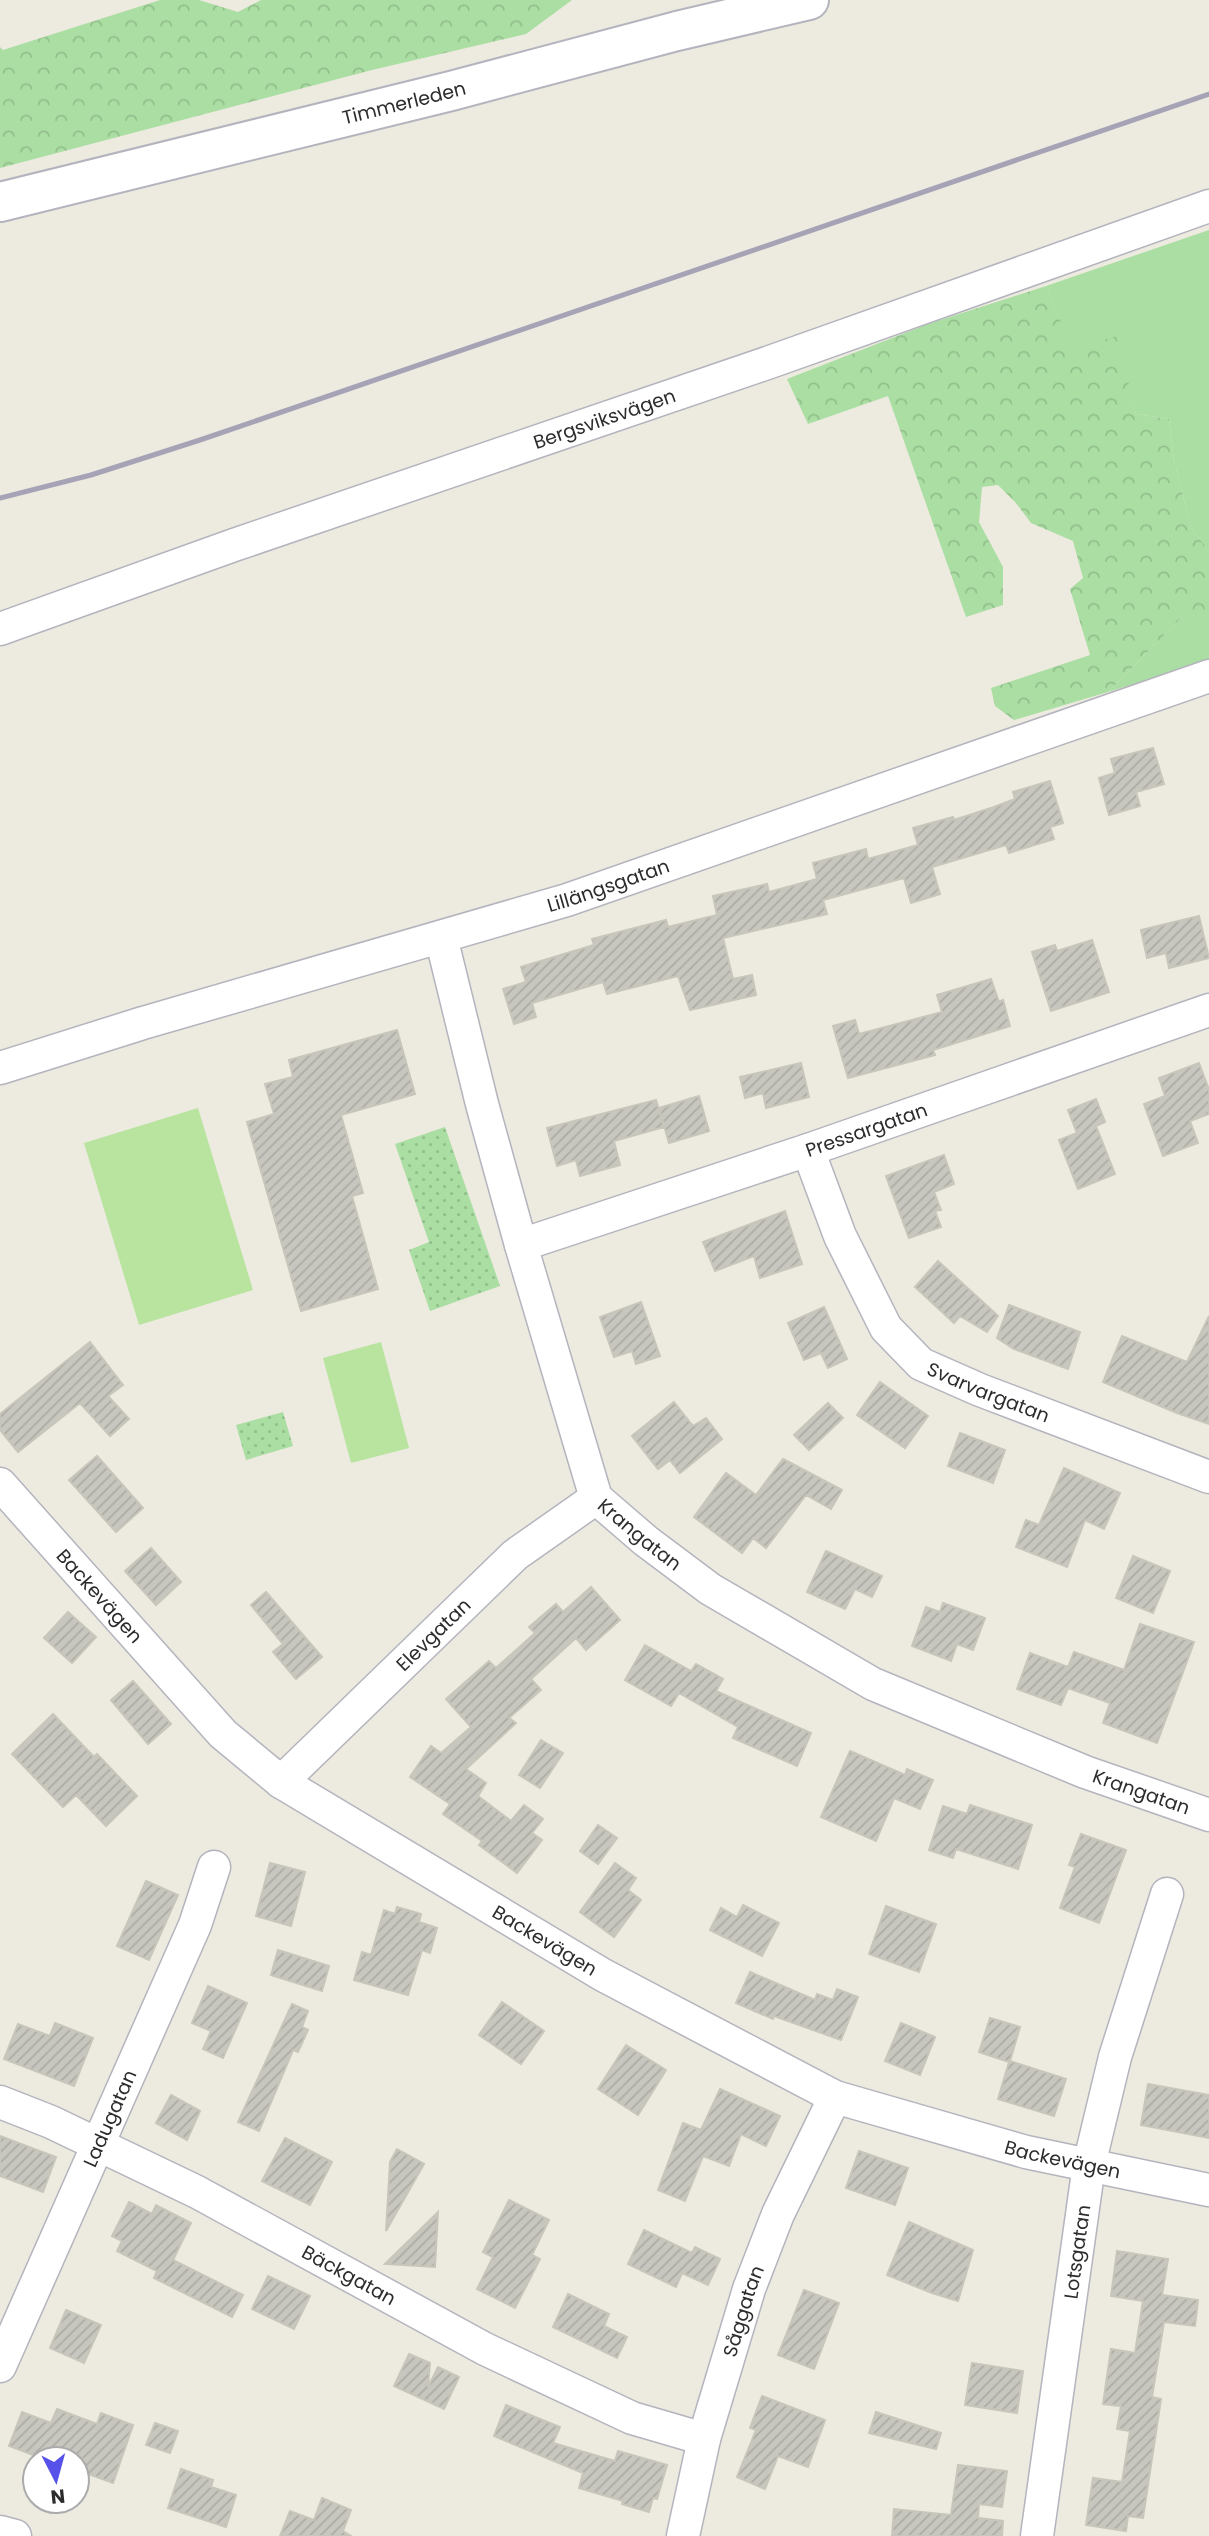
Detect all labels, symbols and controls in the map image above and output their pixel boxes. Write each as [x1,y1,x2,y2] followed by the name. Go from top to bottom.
[339,74,469,131] street label: Timmerleden
[530,382,679,455] street label: Bergsviksvägen
[544,852,673,919] street label: Lillängsgatan
[802,1096,931,1163] street label: Pressargatan
[923,1355,1054,1429] street label: Svarvargatan
[592,1492,687,1577] street label: Krangatan
[51,1543,149,1649] street label: Backevägen
[390,1592,477,1677] street label: Elevgatan
[1089,1762,1194,1821] street label: Krangatan
[487,1898,602,1982] street label: Backevägen
[76,2065,143,2171] street label: Ladugatan
[1002,2133,1123,2185] street label: Backevägen
[1057,2203,1097,2301] street label: Lotsgatan
[297,2238,401,2312] street label: Bäckgatan
[716,2261,770,2360] street label: Såggatan
[21,2445,91,2515] north arrow
[49,2482,66,2511] text: N

